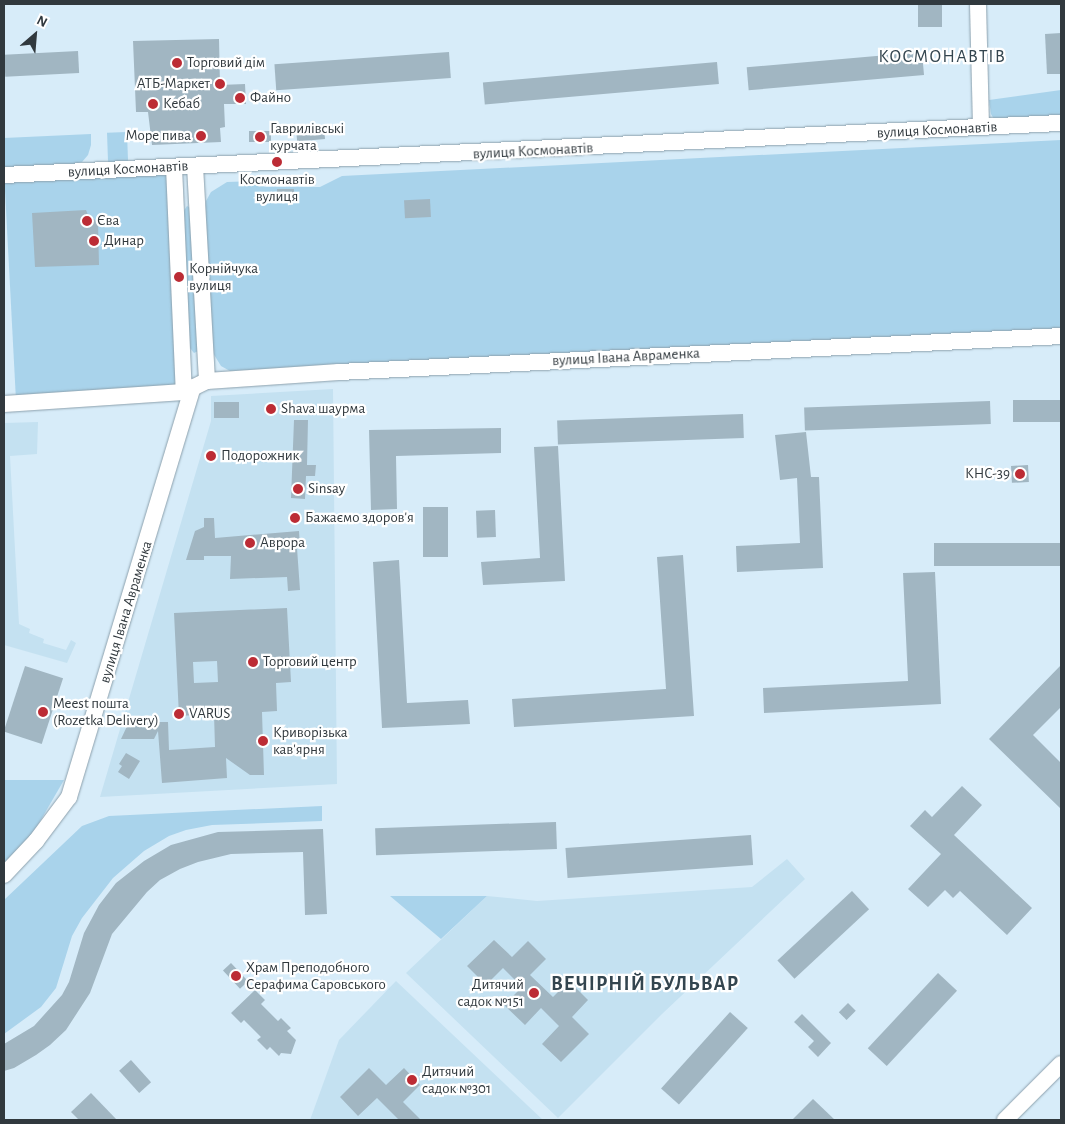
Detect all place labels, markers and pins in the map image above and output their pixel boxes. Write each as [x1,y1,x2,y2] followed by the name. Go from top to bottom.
[187,54,265,72] place label: Торговий дім
[171,57,183,69] marker: Торговий дім
[137,75,210,93] place label: АТБ-Маркет
[214,78,226,90] marker: АТБ-Маркет
[250,89,291,107] place label: Файно
[234,92,246,104] marker: Файно
[163,95,200,113] place label: Кебаб
[147,98,159,110] marker: Кебаб
[270,119,344,154] place label: Гаврилівські курчата
[125,127,191,145] place label: Море пива
[195,130,207,142] marker: Море пива
[254,131,266,143] marker: Гаврилівські курчата
[271,156,283,168] marker: Космонавтів вулиця
[239,170,315,205] place label: Космонавтів вулиця
[97,212,119,230] place label: Єва
[81,215,93,227] marker: Єва
[104,232,144,250] place label: Динар
[88,235,100,247] marker: Динар
[189,259,258,294] place label: Корнійчука вулиця
[173,271,185,283] marker: Корнійчука вулиця
[281,400,365,418] place label: Shava шаурма
[265,403,277,415] marker: Shava шаурма
[221,447,299,465] place label: Подорожник
[205,450,217,462] marker: Подорожник
[965,465,1010,483] place label: КНС-39
[1014,468,1026,480] marker: КНС-39
[308,480,345,498] place label: Sinsay
[292,483,304,495] marker: Sinsay
[305,509,414,527] place label: Бажаємо здоров'я
[289,512,301,524] marker: Бажаємо здоров'я
[260,534,305,552] place label: Аврора
[244,537,256,549] marker: Аврора
[263,653,357,671] place label: Торговий центр
[247,656,259,668] marker: Торговий центр
[53,694,159,729] place label: Meest пошта (Rozetka Delivery)
[189,705,230,723] place label: VARUS
[37,706,49,718] marker: Meest пошта (Rozetka Delivery)
[173,708,185,720] marker: VARUS
[273,723,348,758] place label: Криворізька кав'ярня
[257,735,269,747] marker: Криворізька кав'ярня
[246,958,386,993] place label: Храм Преподобного Серафима Саровського
[230,970,242,982] marker: Храм Преподобного Серафима Саровського
[458,975,524,1010] place label: Дитячий садок №151
[528,987,540,999] marker: Дитячий садок №151
[422,1062,491,1097] place label: Дитячий садок №301
[406,1074,418,1086] marker: Дитячий садок №301

